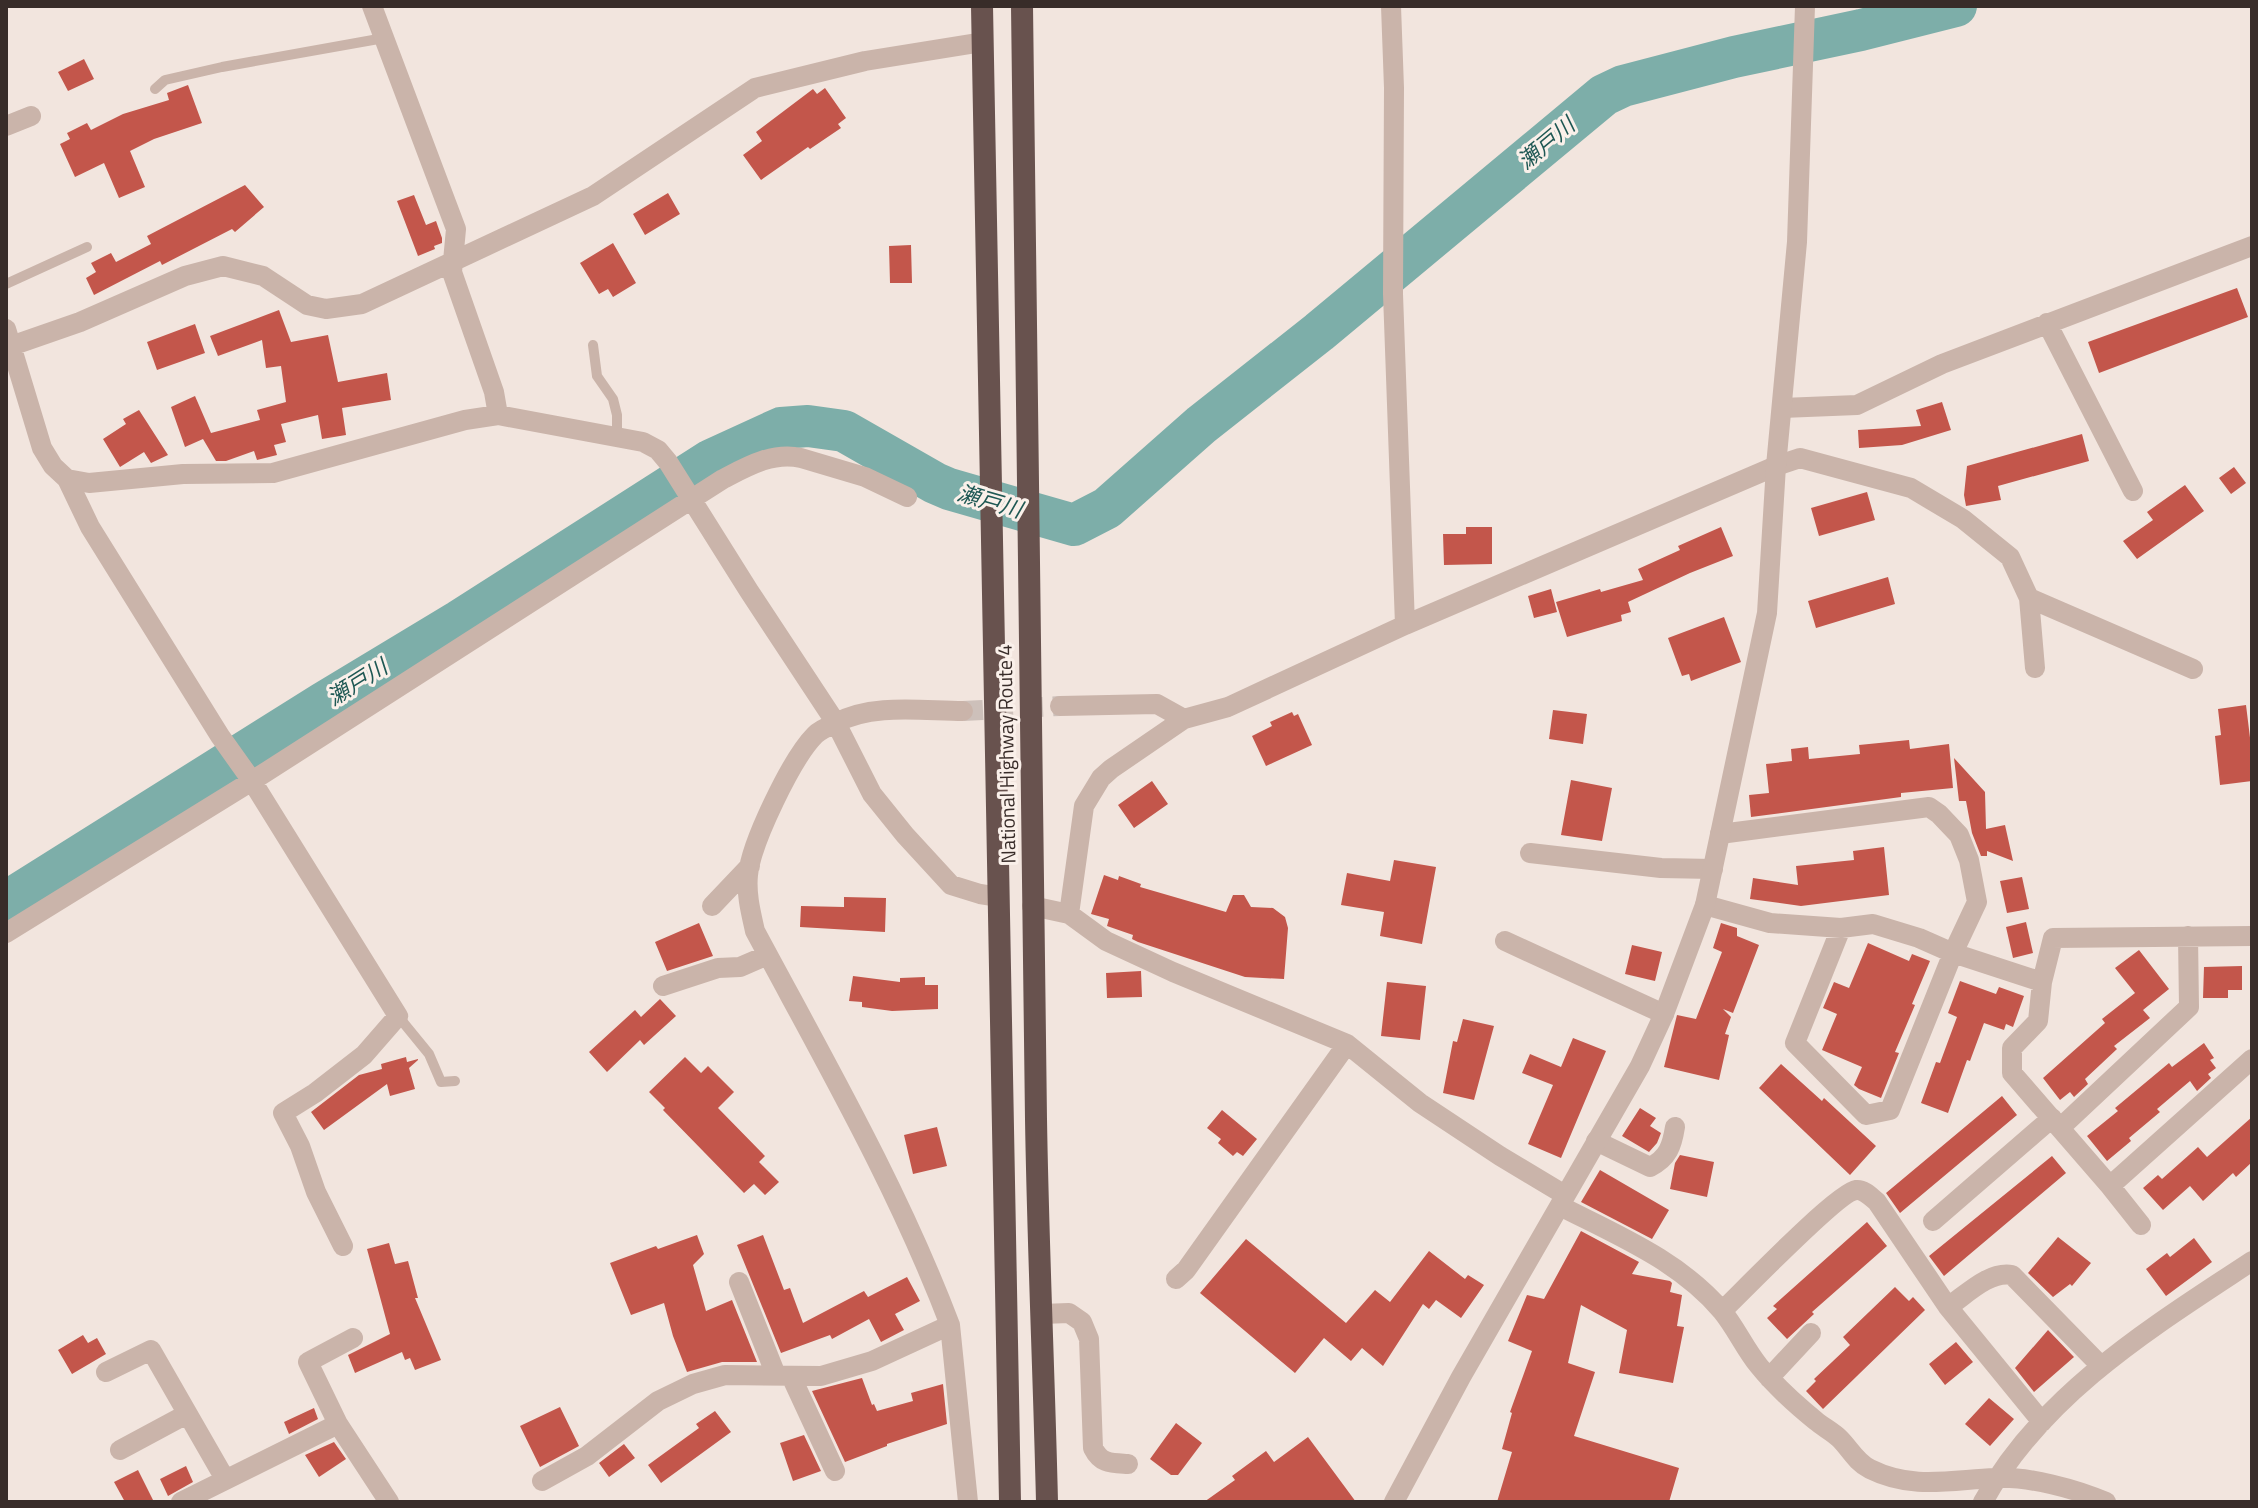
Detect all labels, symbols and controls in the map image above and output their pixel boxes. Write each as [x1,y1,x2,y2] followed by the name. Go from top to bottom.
[1510,107,1584,177] water label: 瀬戸川
[954,476,1028,527] water label: 瀬戸川
[989,644,1023,864] street label: National Highway Route 4
[320,649,396,714] water label: 瀬戸川

